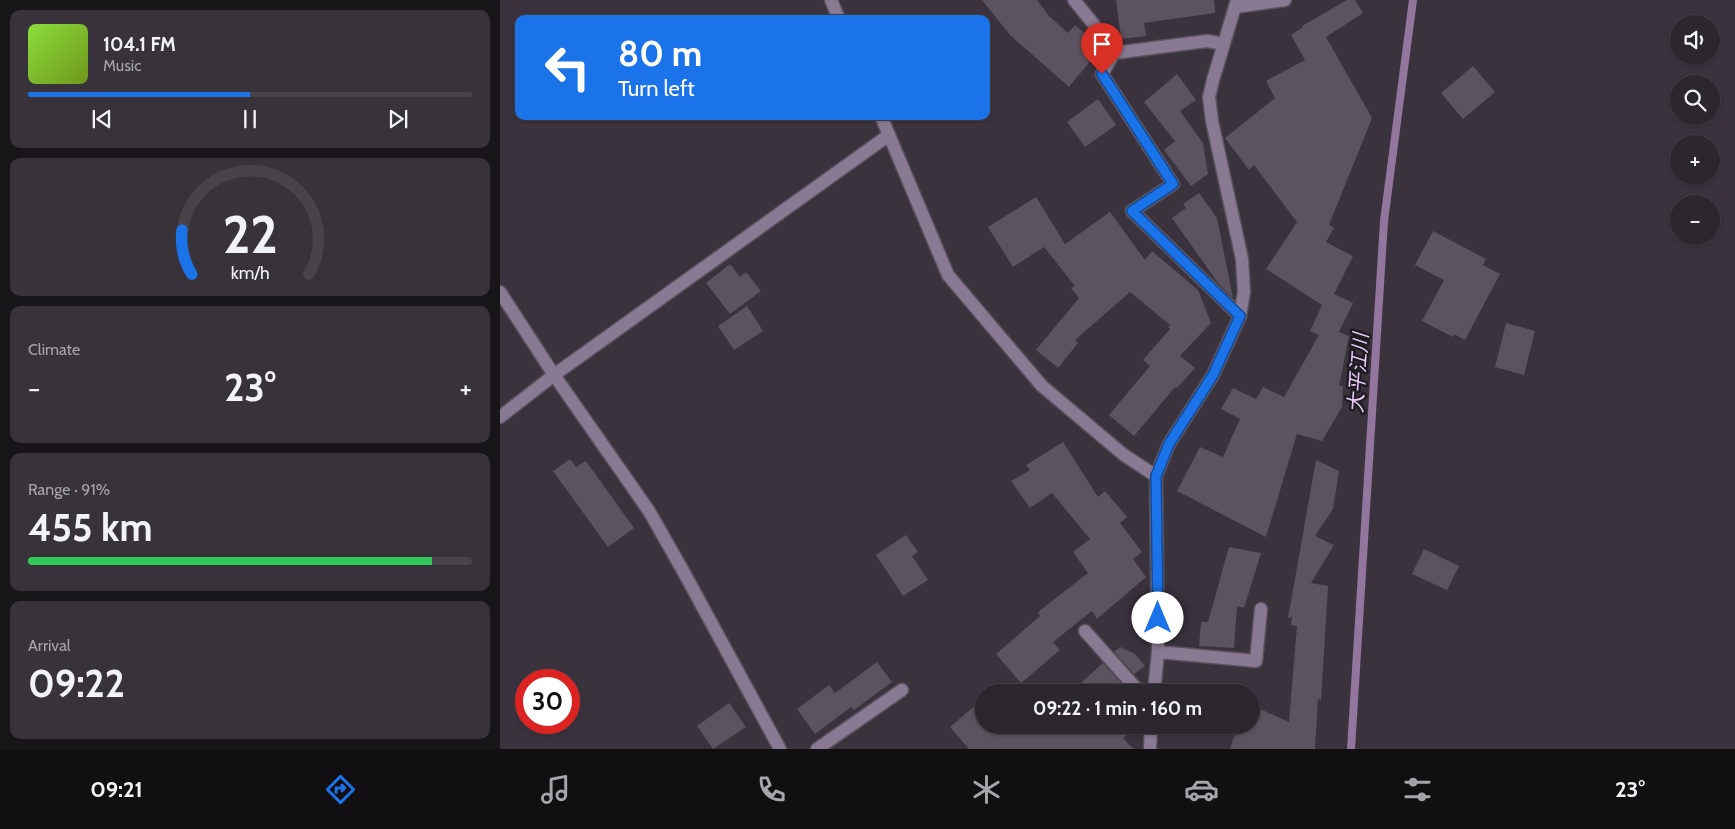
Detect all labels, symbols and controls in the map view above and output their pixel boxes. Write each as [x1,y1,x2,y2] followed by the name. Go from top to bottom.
[1670,15,1720,245] map controls
[1670,15,1720,65] button: sound
[1081,23,1123,74] pin
[1088,30,1116,58] icon: arrive
[618,32,702,75] text: 80 m
[103,33,176,56] text: 104.1 FM
[535,35,600,100] icon: left
[103,56,141,75] text: Music
[618,75,695,102] text: Turn left
[1670,75,1720,125] button: search
[88,105,116,133] icon: previous
[236,105,264,133] icon: pause
[384,105,412,133] icon: next
[1670,135,1720,185] button: +
[1670,195,1720,245] button: −
[222,203,278,266] text: 22
[230,262,270,283] text: km/h
[1343,330,1373,414] water label: 大平江川
[28,340,80,359] text: Climate
[224,364,276,411] text: 23°
[28,371,40,405] text: −
[460,371,472,405] text: +
[28,480,110,499] text: Range · 91%
[28,504,152,551] text: 455 km
[1131,591,1183,643] position arrow
[28,636,71,655] text: Arrival
[28,660,125,707] text: 09:22
[515,669,580,734] speed limit sign: 30
[1033,697,1202,720] text: 09:22 · 1 min · 160 m
[323,772,358,807] icon: directions
[538,772,573,807] icon: music
[754,772,789,807] icon: phone
[969,772,1004,807] icon: climate
[1184,772,1219,807] icon: car
[1400,772,1435,807] icon: filters
[90,776,143,803] text: 09:21
[1615,776,1645,803] text: 23°

